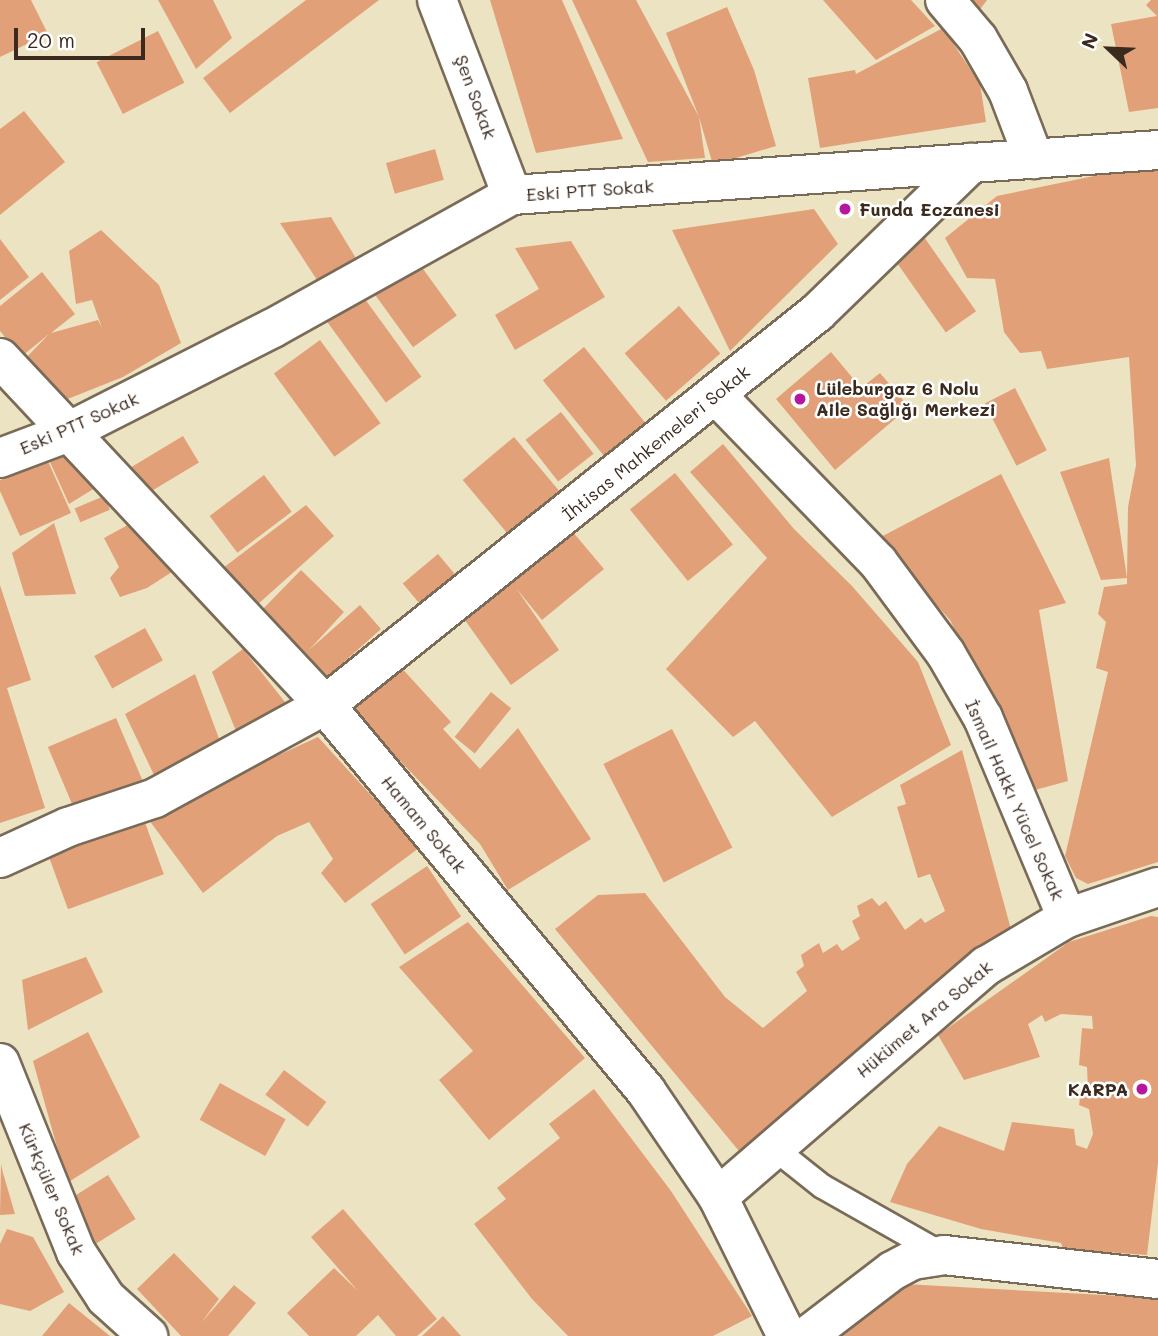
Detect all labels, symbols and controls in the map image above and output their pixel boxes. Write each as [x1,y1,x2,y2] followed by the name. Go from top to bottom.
[18,14,149,58] scale bar
[1074,14,1144,84] north arrow
[27,26,75,53] text: 20 m
[1075,29,1104,52] text: N
[451,52,501,142] street label: Şen Sokak
[525,175,655,205] street label: Eski PTT Sokak
[859,198,1000,220] place label: Funda Eczanesi
[837,201,853,217] marker: Funda Eczanesi
[558,361,754,525] street label: İhtisas Mahkemeleri Sokak
[816,378,996,420] place label: Lüleburgaz 6 Nolu Aile Sağlığı Merkezi
[16,387,142,459] street label: Eski PTT Sokak
[790,389,810,409] marker: Lüleburgaz 6 Nolu Aile Sağlığı Merkezi
[961,696,1069,904] street label: İsmail Hakkı Yücel Sokak
[377,771,471,877] street label: Hamam Sokak
[852,956,996,1082] street label: Hükümet Ara Sokak
[1068,1078,1128,1100] place label: KARPA
[1134,1081,1150,1097] marker: KARPA
[14,1120,90,1258] street label: Kürkçüler Sokak

